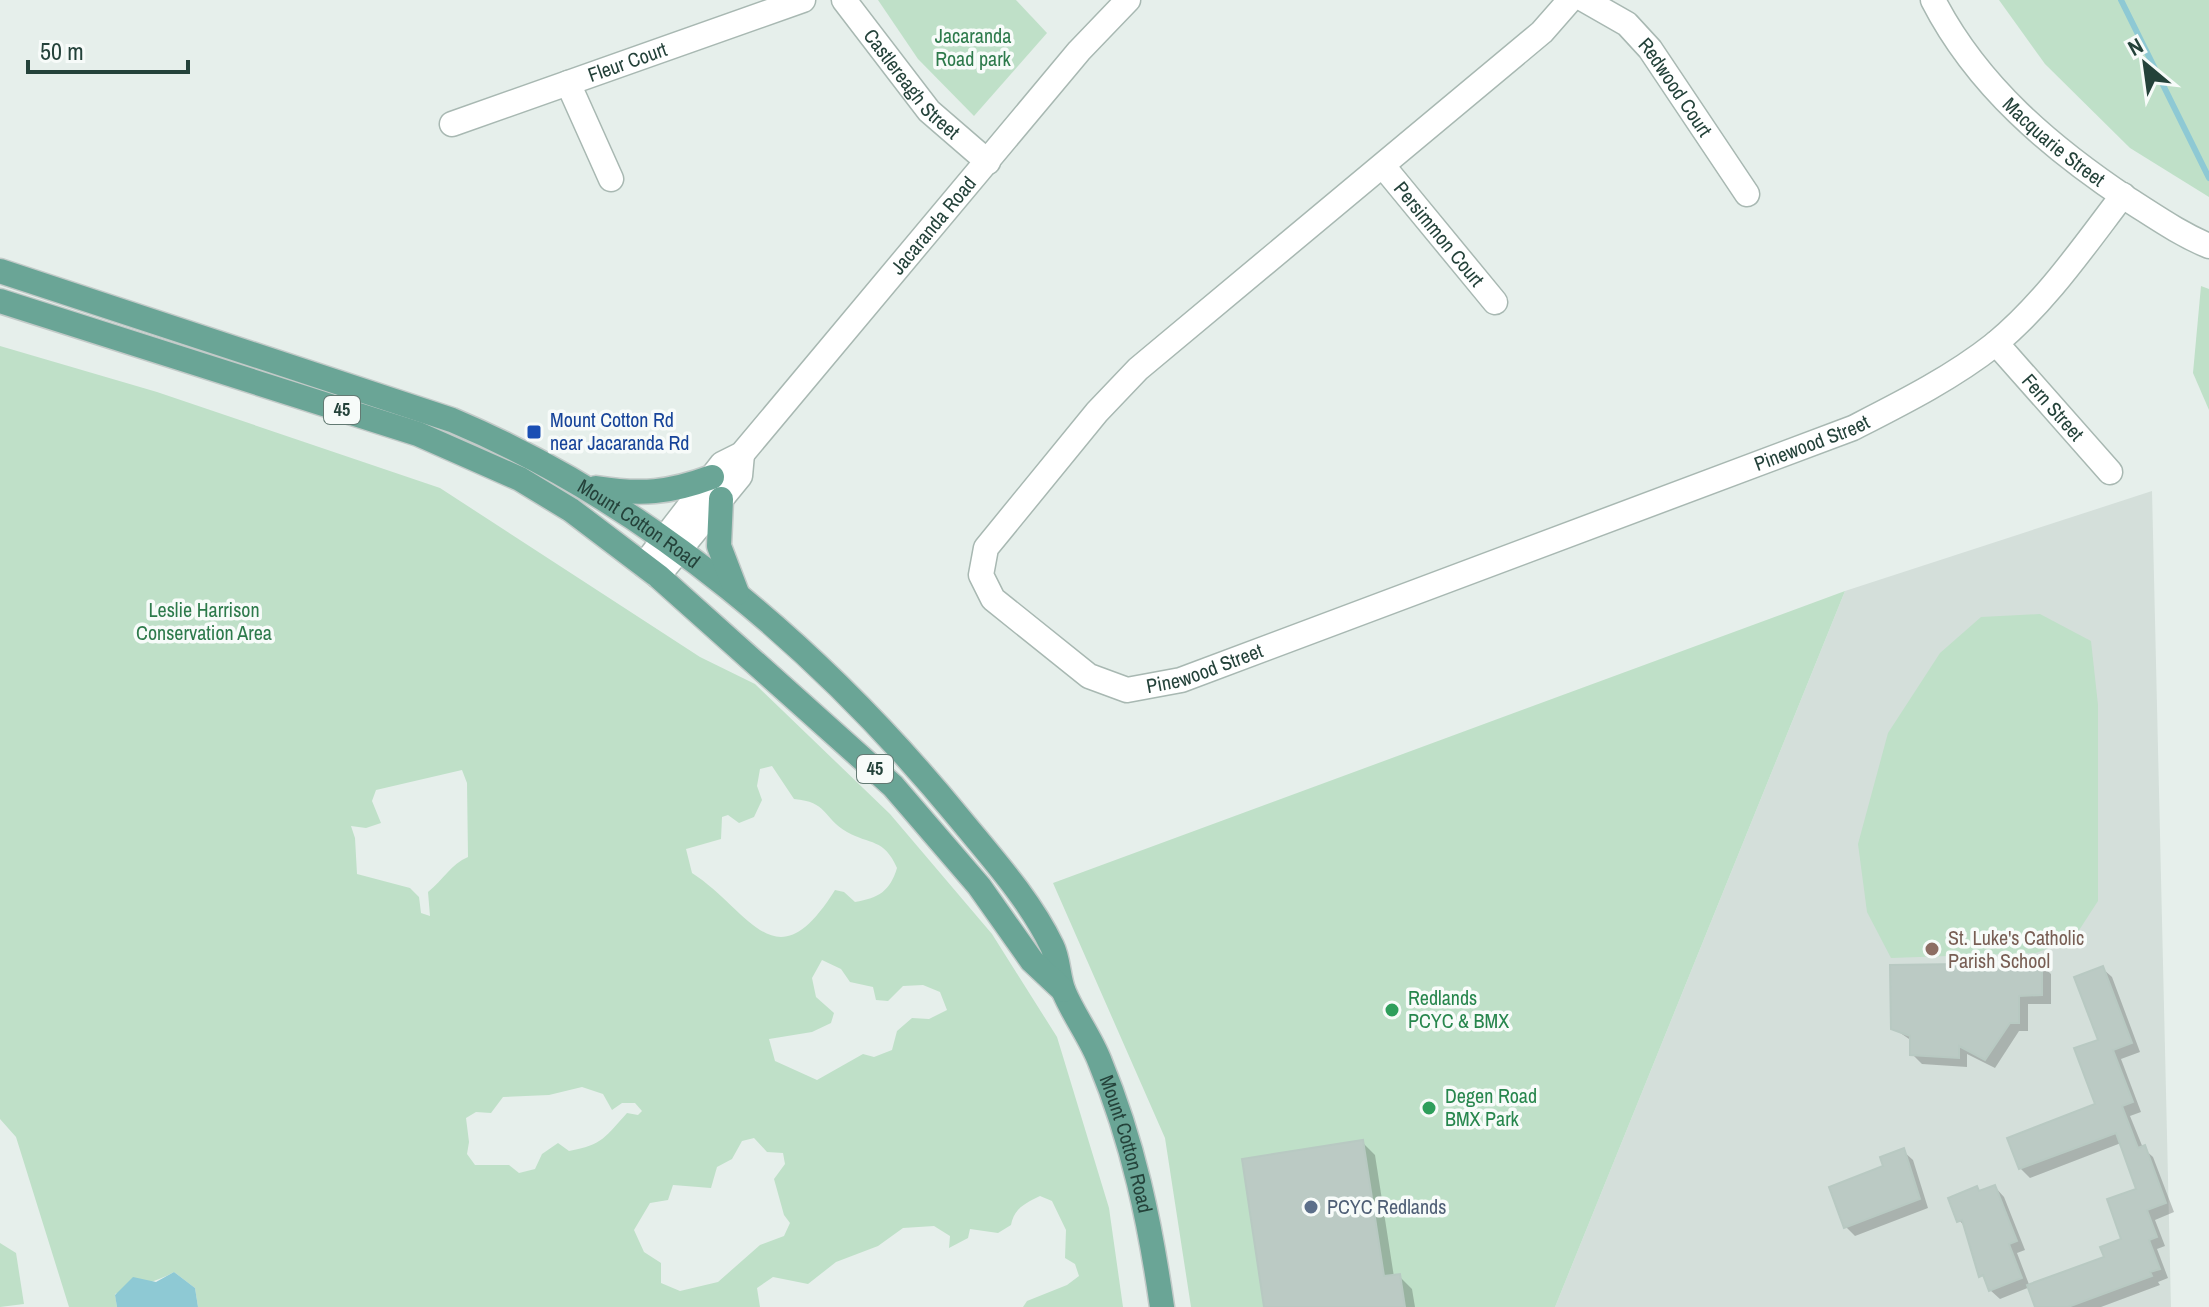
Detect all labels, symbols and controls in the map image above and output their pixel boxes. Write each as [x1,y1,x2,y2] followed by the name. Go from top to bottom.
[935,22,1012,72] park label: Jacaranda Road park
[858,23,966,145] street label: Castlereagh Street
[28,24,188,74] scale bar
[2105,24,2185,104] north arrow
[2122,30,2148,63] text: N
[1633,31,1719,142] street label: Redwood Court
[40,35,84,67] text: 50 m
[584,35,671,88] street label: Fleur Court
[1997,91,2111,193] street label: Macquarie Street
[884,170,982,280] street label: Jacaranda Road
[1388,175,1491,292] street label: Persimmon Court
[2016,368,2091,447] street label: Fern Street
[324,396,360,424] road number: 45
[550,406,689,456] place label: Mount Cotton Rd near Jacaranda Rd
[1750,408,1874,477] street label: Pinewood Street
[525,423,543,441] marker: Mount Cotton Rd near Jacaranda Rd
[573,472,706,574] street label: Mount Cotton Road
[136,596,272,646] park label: Leslie Harrison Conservation Area
[1144,636,1267,699] street label: Pinewood Street
[857,755,893,783] road number: 45
[1948,924,2084,974] place label: St. Luke's Catholic Parish School
[1923,940,1941,958] marker: St. Luke's Catholic Parish School
[1408,984,1509,1034] place label: Redlands PCYC & BMX
[1383,1001,1401,1019] marker: Redlands PCYC & BMX
[1094,1071,1159,1215] street label: Mount Cotton Road
[1445,1082,1537,1132] place label: Degen Road BMX Park
[1420,1099,1438,1117] marker: Degen Road BMX Park
[1327,1193,1446,1220] place label: PCYC Redlands
[1302,1198,1320,1216] marker: PCYC Redlands

